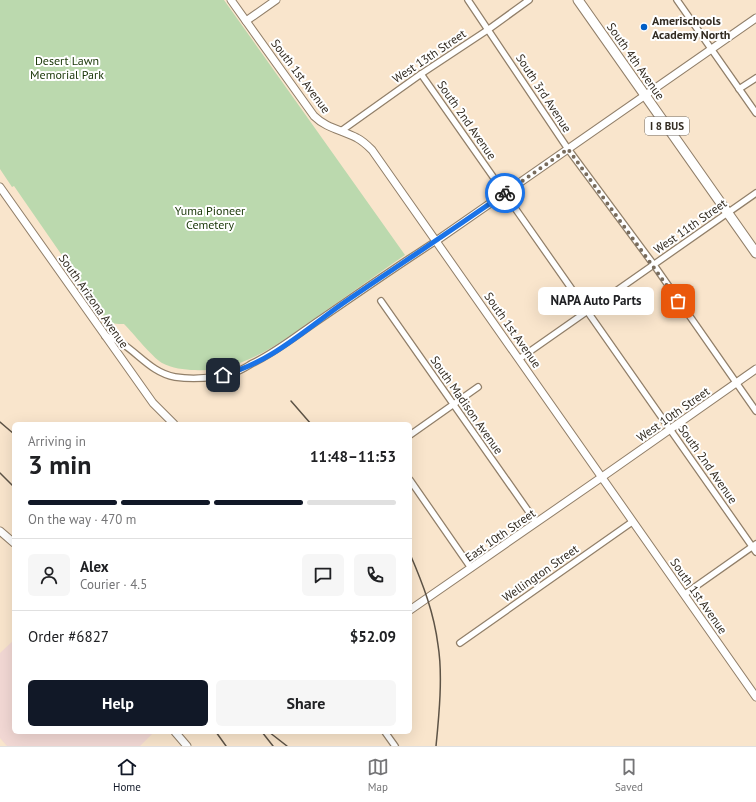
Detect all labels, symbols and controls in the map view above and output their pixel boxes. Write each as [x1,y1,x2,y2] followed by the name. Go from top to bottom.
[652,13,730,42] place label: Amerischools Academy North
[604,20,668,102] street label: South 4th Avenue
[639,22,649,32] marker: Amerischools Academy North
[389,26,469,86] street label: West 13th Street
[268,36,334,116] street label: South 1st Avenue
[513,51,575,135] street label: South 3rd Avenue
[30,53,104,82] park label: Desert Lawn Memorial Park
[434,78,500,162] street label: South 2nd Avenue
[645,117,689,135] road number: I 8 BUS
[485,173,525,213] courier
[494,182,516,204] icon: bike
[651,195,729,257] street label: West 11th Street
[175,203,245,232] park label: Yuma Pioneer Cemetery
[56,251,132,351] street label: South Arizona Avenue
[661,284,695,318] pin
[538,287,654,315] callout: NAPA Auto Parts
[481,289,545,371] street label: South 1st Avenue
[667,290,689,312] icon: bag
[551,292,642,309] text: NAPA Auto Parts
[427,353,507,457] street label: South Madison Avenue
[206,358,240,392] pin
[212,364,234,386] icon: home
[634,383,712,445] street label: West 10th Street
[675,422,741,506] street label: South 2nd Avenue
[28,433,86,450] text: Arriving in
[310,447,396,466] text: 11:48–11:53
[28,448,91,481] text: 3 min
[462,505,538,565] street label: East 10th Street
[28,511,136,528] text: On the way · 470 m
[499,541,581,605] street label: Wellington Street
[28,554,70,596] button: person
[302,554,344,596] button: chat
[354,554,396,596] button: phone
[667,555,731,637] street label: South 1st Avenue
[80,557,109,576] text: Alex
[80,576,147,593] text: Courier · 4.5
[28,627,109,646] text: Order #6827
[350,627,396,646] text: $52.09
[28,680,208,726] button: Help
[216,680,396,726] button: Share
[113,756,141,794] tab: Home
[367,756,389,794] tab: Map
[615,756,643,794] tab: Saved

